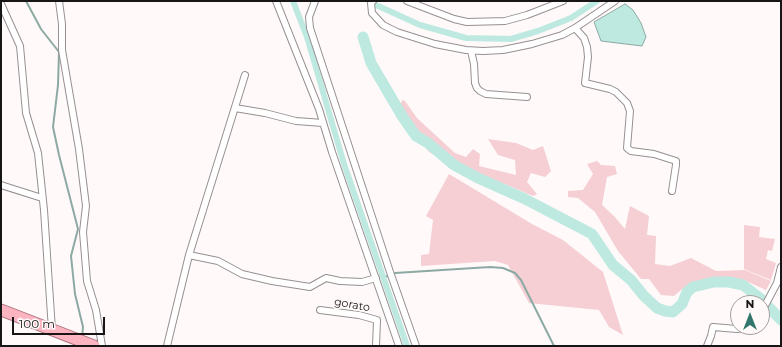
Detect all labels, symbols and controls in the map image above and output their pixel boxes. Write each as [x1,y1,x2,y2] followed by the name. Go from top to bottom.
[333,295,371,315] street label: gorato
[730,295,770,335] north arrow
[746,297,754,311] text: N
[14,309,107,335] scale bar
[19,316,55,331] text: 100 m

